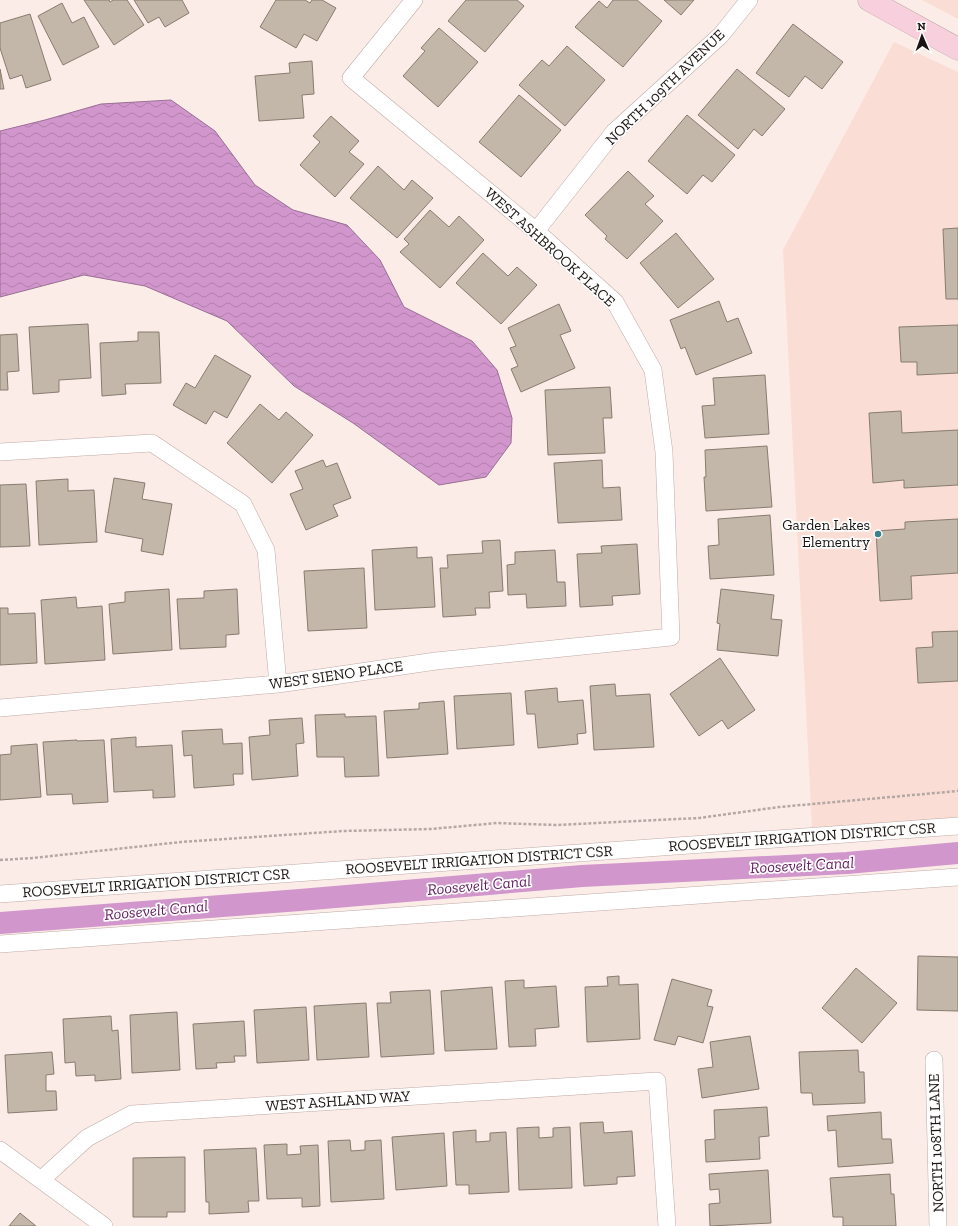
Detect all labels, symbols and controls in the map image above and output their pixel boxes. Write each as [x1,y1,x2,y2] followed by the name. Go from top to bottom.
[902,16,942,56] north arrow
[917,20,927,33] text: N
[602,25,728,149] street label: NORTH 109TH AVENUE
[481,184,619,310] street label: WEST ASHBROOK PLACE
[782,516,870,551] place label: Garden Lakes Elementry
[873,529,883,539] marker: Garden Lakes Elementry
[268,657,404,693] street label: WEST SIENO PLACE
[668,819,937,855] street label: ROOSEVELT IRRIGATION DISTRICT CSR
[345,842,614,878] street label: ROOSEVELT IRRIGATION DISTRICT CSR
[750,853,855,877] water label: Roosevelt Canal
[22,865,291,901] street label: ROOSEVELT IRRIGATION DISTRICT CSR
[426,871,532,899] water label: Roosevelt Canal
[103,896,209,924] water label: Roosevelt Canal
[925,1073,947,1213] street label: NORTH 108TH LANE
[265,1087,412,1115] street label: WEST ASHLAND WAY

